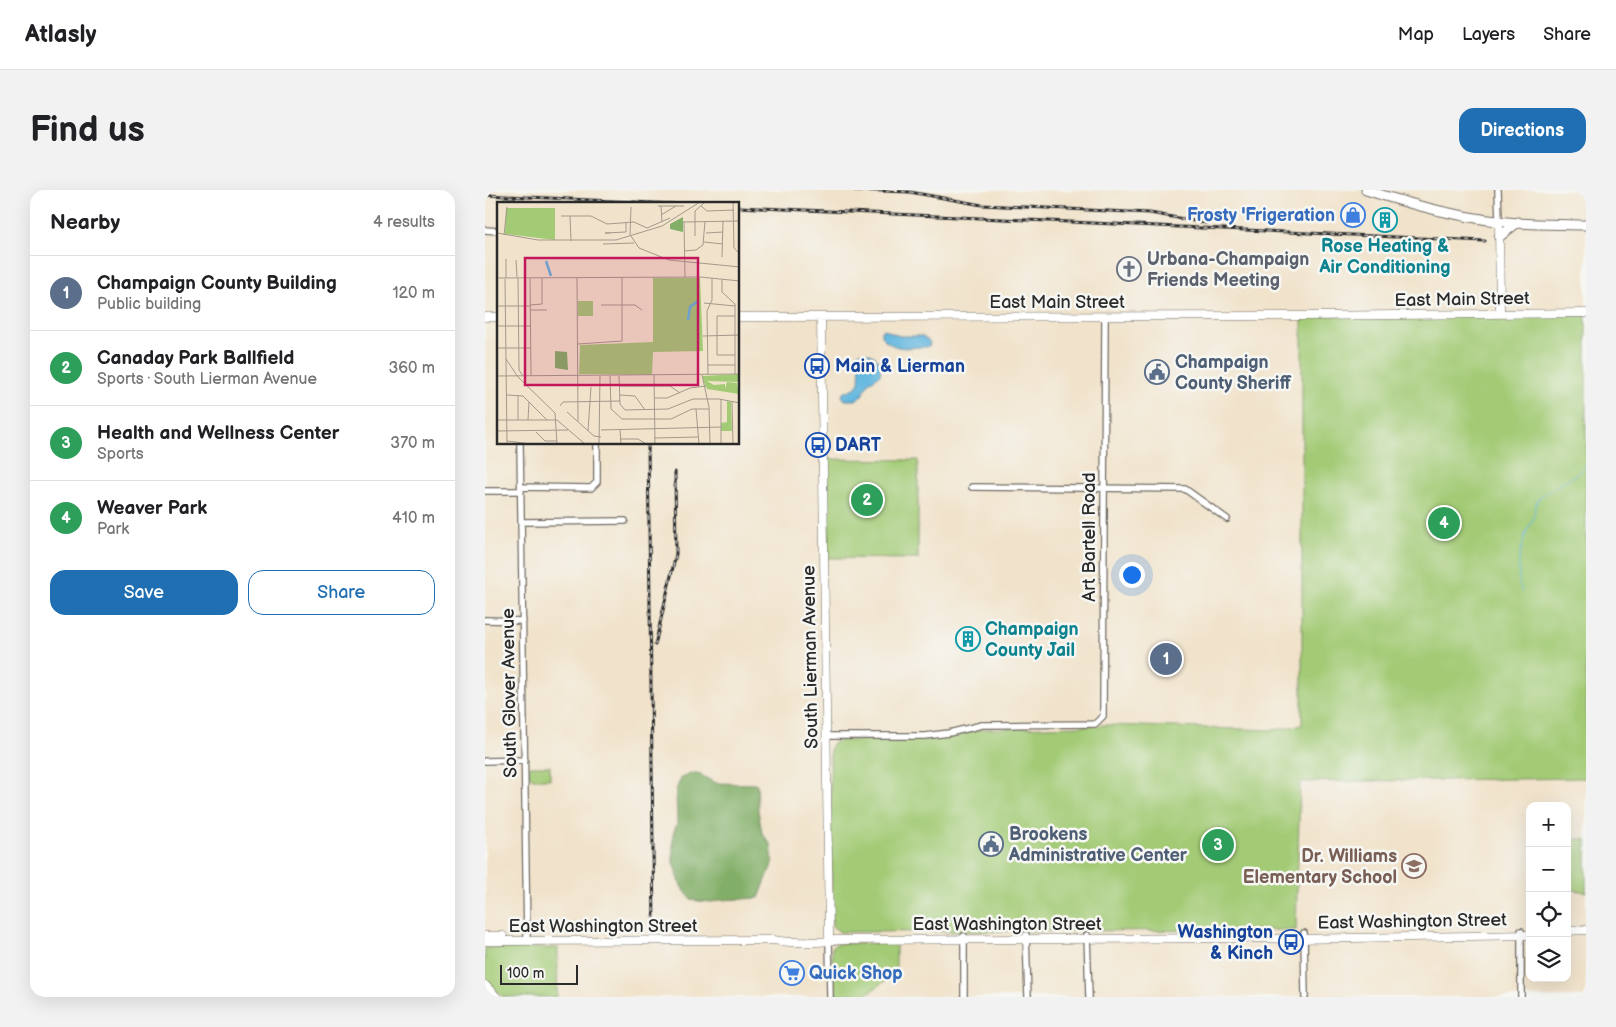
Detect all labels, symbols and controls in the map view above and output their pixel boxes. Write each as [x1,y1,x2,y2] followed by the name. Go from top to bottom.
[25,20,96,49] text: Atlasly
[1398,24,1434,45] text: Map
[1462,24,1515,45] text: Layers
[1543,24,1591,45] text: Share
[1459,108,1586,153] button: Directions
[30,109,145,152] text: Find us
[497,202,740,445] inset map
[1340,202,1366,228] shop icon: Frosty 'Frigeration
[1187,205,1335,226] place label: Frosty 'Frigeration
[1372,207,1398,233] building icon: Rose Heating & Air Conditioning
[50,210,120,235] text: Nearby
[373,213,435,232] text: 4 results
[1319,236,1450,278] place label: Rose Heating & Air Conditioning
[1147,249,1309,291] place label: Urbana-Champaign Friends Meeting
[1116,256,1142,282] church icon: Urbana-Champaign Friends Meeting
[97,272,337,295] text: Champaign County Building
[63,284,69,303] text: 1
[392,284,435,303] text: 120 m
[1394,288,1530,311] street label: East Main Street
[989,292,1125,313] street label: East Main Street
[97,295,201,314] text: Public building
[97,347,294,370] text: Canaday Park Ballfield
[1175,352,1291,394] place label: Champaign County Sheriff
[804,353,830,379] bus stop icon: Main & Lierman
[835,356,965,377] place label: Main & Lierman
[61,359,71,378] text: 2
[388,359,435,378] text: 360 m
[1144,359,1170,385] public building icon: Champaign County Sheriff
[97,370,317,389] text: Sports · South Lierman Avenue
[97,422,339,445] text: Health and Wellness Center
[805,432,831,458] bus stop icon: DART
[61,434,71,453] text: 3
[390,434,435,453] text: 370 m
[835,435,882,456] place label: DART
[97,445,144,464] text: Sports
[1079,472,1100,602] street label: Art Bartell Road
[851,481,883,519] pin: 2
[97,497,207,520] text: Weaver Park
[1428,504,1460,542] pin: 4
[61,509,71,528] text: 4
[392,509,435,528] text: 410 m
[97,520,129,539] text: Park
[1119,562,1145,588] your location
[798,565,823,749] street label: South Lierman Avenue
[50,570,238,615] button: Save
[248,570,435,615] button: Share
[498,608,521,778] street label: South Glover Avenue
[985,619,1079,661] place label: Champaign County Jail
[955,626,981,652] building icon: Champaign County Jail
[1150,640,1182,678] pin: 1
[1526,802,1571,982] map controls
[1526,802,1571,847] button: +
[1008,824,1188,866] place label: Brookens Administrative Center
[1202,826,1234,864] pin: 3
[978,831,1004,857] public building icon: Brookens Administrative Center
[1243,846,1397,888] place label: Dr. Williams Elementary School
[1526,847,1571,892] button: −
[1401,853,1427,879] school or university icon: Dr. Williams Elementary School
[1526,892,1571,937] button: locate
[1317,909,1507,934] street label: East Washington Street
[912,914,1102,935] street label: East Washington Street
[508,916,698,937] street label: East Washington Street
[1178,922,1273,964] place label: Washington & Kinch
[1278,929,1304,955] bus stop icon: Washington & Kinch
[1526,937,1571,982] button: layers
[779,960,805,986] supermarket icon: Quick Shop
[500,962,577,985] scale bar
[809,963,903,984] place label: Quick Shop
[507,965,544,982] text: 100 m

